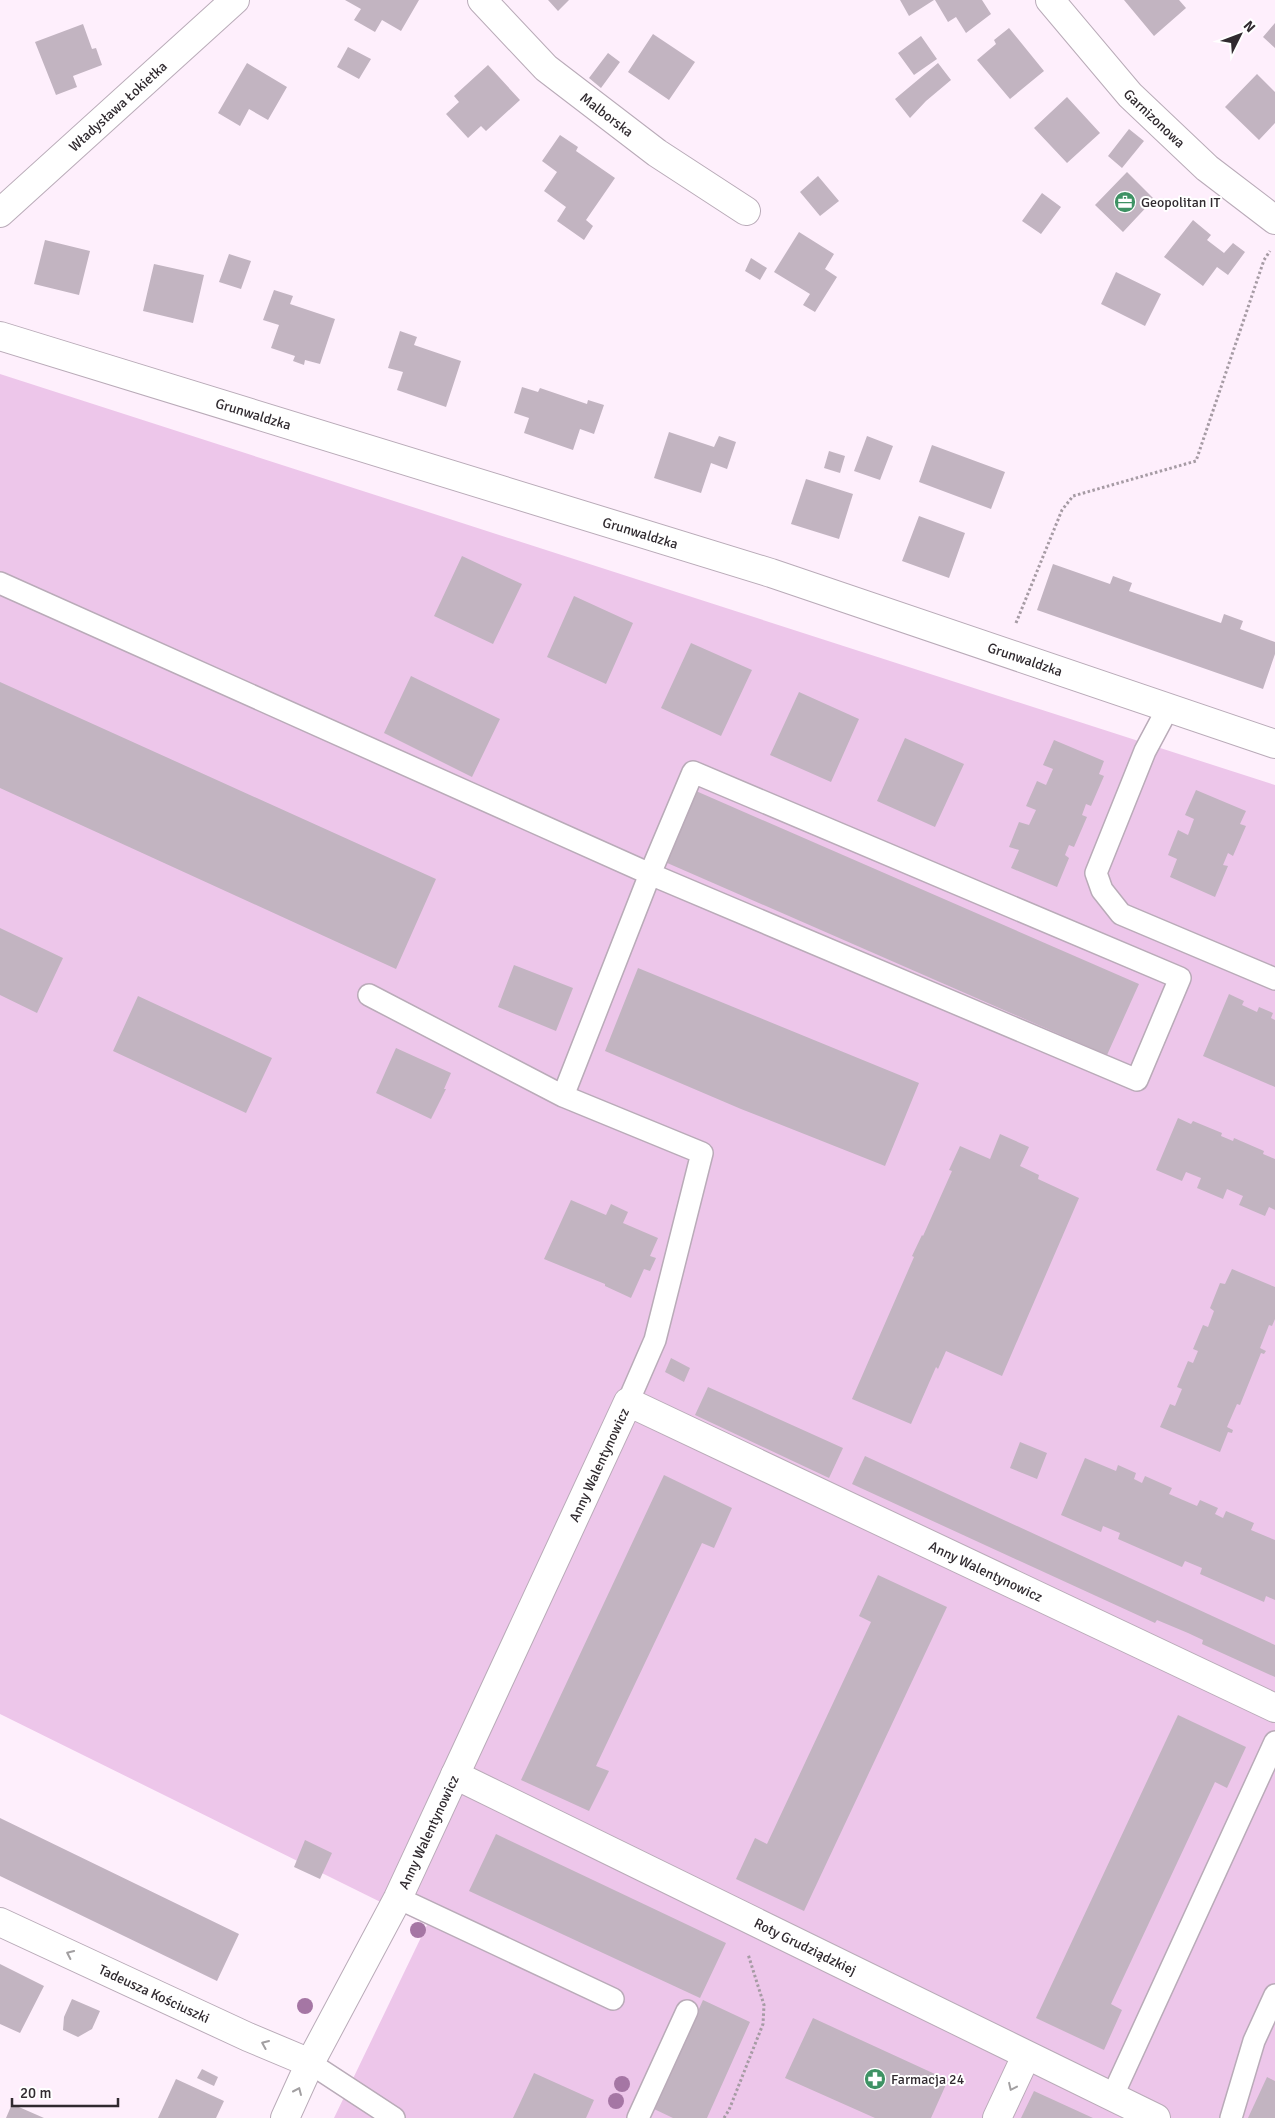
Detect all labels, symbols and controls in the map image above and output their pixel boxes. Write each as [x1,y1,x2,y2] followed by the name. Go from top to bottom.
[1215,10,1265,60] north arrow
[1240,17,1259,36] text: N
[65,57,170,155] street label: Władysława Łokietka
[1120,86,1189,151] street label: Garnizonowa
[577,89,637,140] street label: Malborska
[1113,190,1137,214] office icon: Geopolitan IT
[1141,194,1221,211] place label: Geopolitan IT
[213,394,293,433] street label: Grunwaldzka
[601,513,680,552] street label: Grunwaldzka
[985,639,1065,680] street label: Grunwaldzka
[565,1405,633,1524] street label: Anny Walentynowicz
[926,1537,1045,1605] street label: Anny Walentynowicz
[395,1772,462,1892] street label: Anny Walentynowicz
[751,1914,859,1979] street label: Roty Grudziądzkiej
[66,1950,75,1961] one-way arrow
[96,1960,212,2027] street label: Tadeusza Kościuszki
[261,2040,270,2051] one-way arrow
[863,2067,887,2091] pharmacy icon: Farmacja 24
[891,2071,965,2088] place label: Farmacja 24
[12,2076,119,2108] scale bar
[1007,2082,1018,2091] one-way arrow
[20,2084,51,2102] text: 20 m
[291,2087,302,2096] one-way arrow

